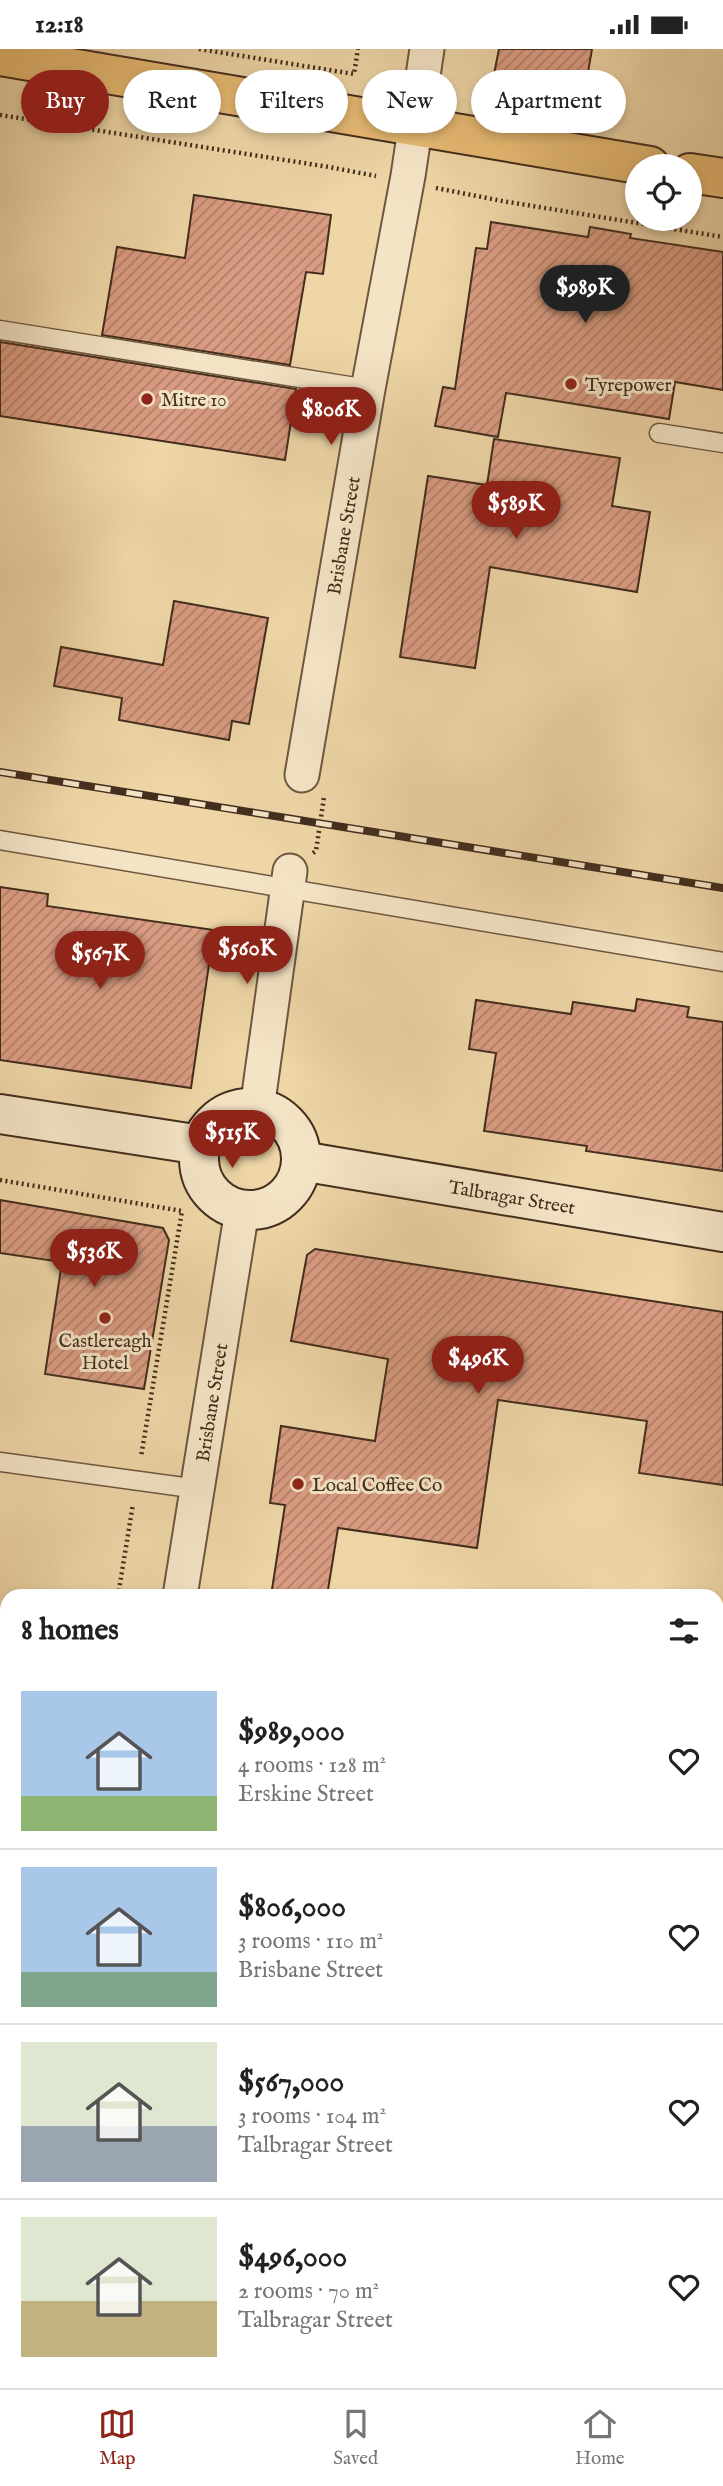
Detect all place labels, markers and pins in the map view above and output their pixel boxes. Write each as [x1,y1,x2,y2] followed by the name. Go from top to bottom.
[536,265,634,325] pin: $989K
[585,374,671,398] place label: Tyrepower
[563,376,579,392] marker: Tyrepower
[282,387,380,447] pin: $806K
[161,389,227,413] place label: Mitre 10
[139,391,155,407] marker: Mitre 10
[467,482,565,541] pin: $589K
[198,927,296,986] pin: $560K
[51,932,149,991] pin: $567K
[183,1111,281,1170] pin: $515K
[45,1229,143,1289] pin: $536K
[97,1310,113,1326] marker: Castlereagh Hotel
[58,1330,152,1376] place label: Castlereagh Hotel
[429,1337,527,1396] pin: $496K
[312,1474,442,1498] place label: Local Coffee Co
[290,1476,306,1492] marker: Local Coffee Co

